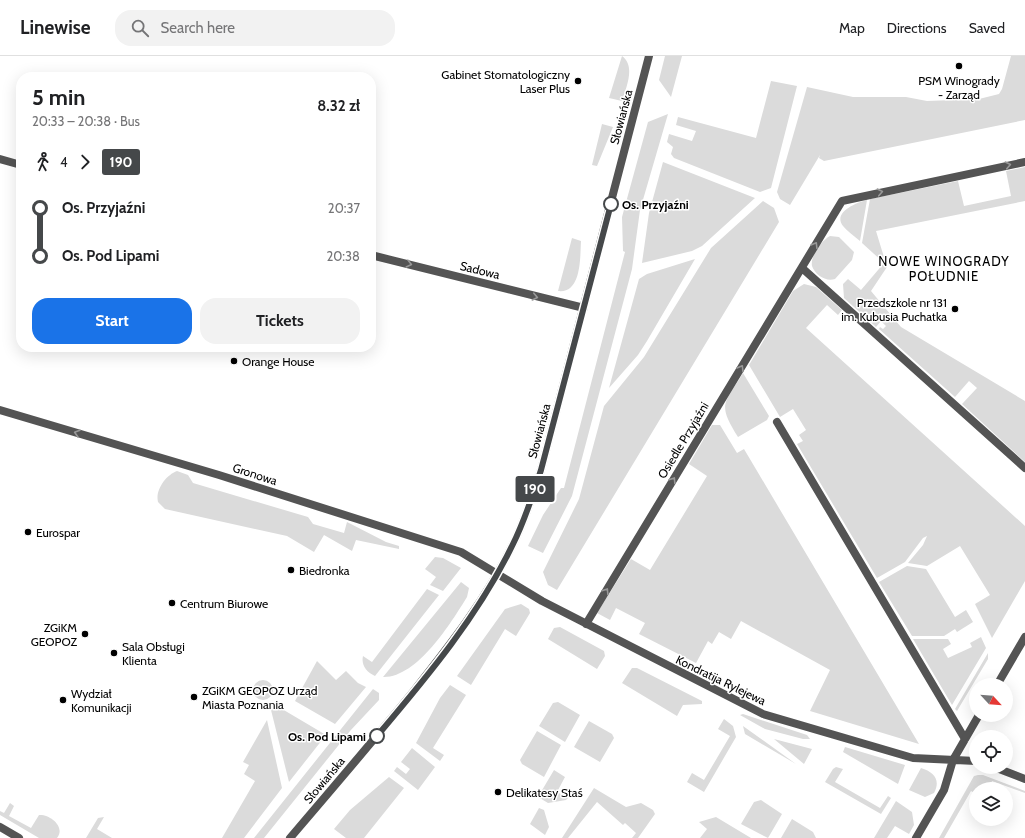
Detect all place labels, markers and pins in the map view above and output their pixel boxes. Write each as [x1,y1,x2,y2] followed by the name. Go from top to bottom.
[954,61,964,71] marker: PSM Winogrady - Zarząd
[441,67,570,96] place label: Gabinet Stomatologiczny Laser Plus
[918,73,1000,102] place label: PSM Winogrady - Zarząd
[573,76,583,86] marker: Gabinet Stomatologiczny Laser Plus
[603,196,619,212] marker: Os. Przyjaźni
[622,197,689,212] place label: Os. Przyjaźni
[841,295,947,324] place label: Przedszkole nr 131 im. Kubusia Puchatka
[950,304,960,314] marker: Przedszkole nr 131 im. Kubusia Puchatka
[242,354,314,369] place label: Orange House
[229,356,239,366] marker: Orange House
[36,525,80,540] place label: Eurospar
[23,527,33,537] marker: Eurospar
[299,563,350,578] place label: Biedronka
[286,565,296,575] marker: Biedronka
[180,596,268,611] place label: Centrum Biurowe
[167,598,177,608] marker: Centrum Biurowe
[31,620,77,649] place label: ZGiKM GEOPOZ
[80,629,90,639] marker: ZGiKM GEOPOZ
[122,639,185,668] place label: Sala Obsługi Klienta
[109,648,119,658] marker: Sala Obsługi Klienta
[202,683,317,712] place label: ZGiKM GEOPOZ Urząd Miasta Poznania
[71,686,132,715] place label: Wydział Komunikacji
[189,692,199,702] marker: ZGiKM GEOPOZ Urząd Miasta Poznania
[58,695,68,705] marker: Wydział Komunikacji
[369,728,385,744] marker: Os. Pod Lipami
[288,729,366,744] place label: Os. Pod Lipami
[506,785,583,800] place label: Delikatesy Staś
[493,787,503,797] marker: Delikatesy Staś

